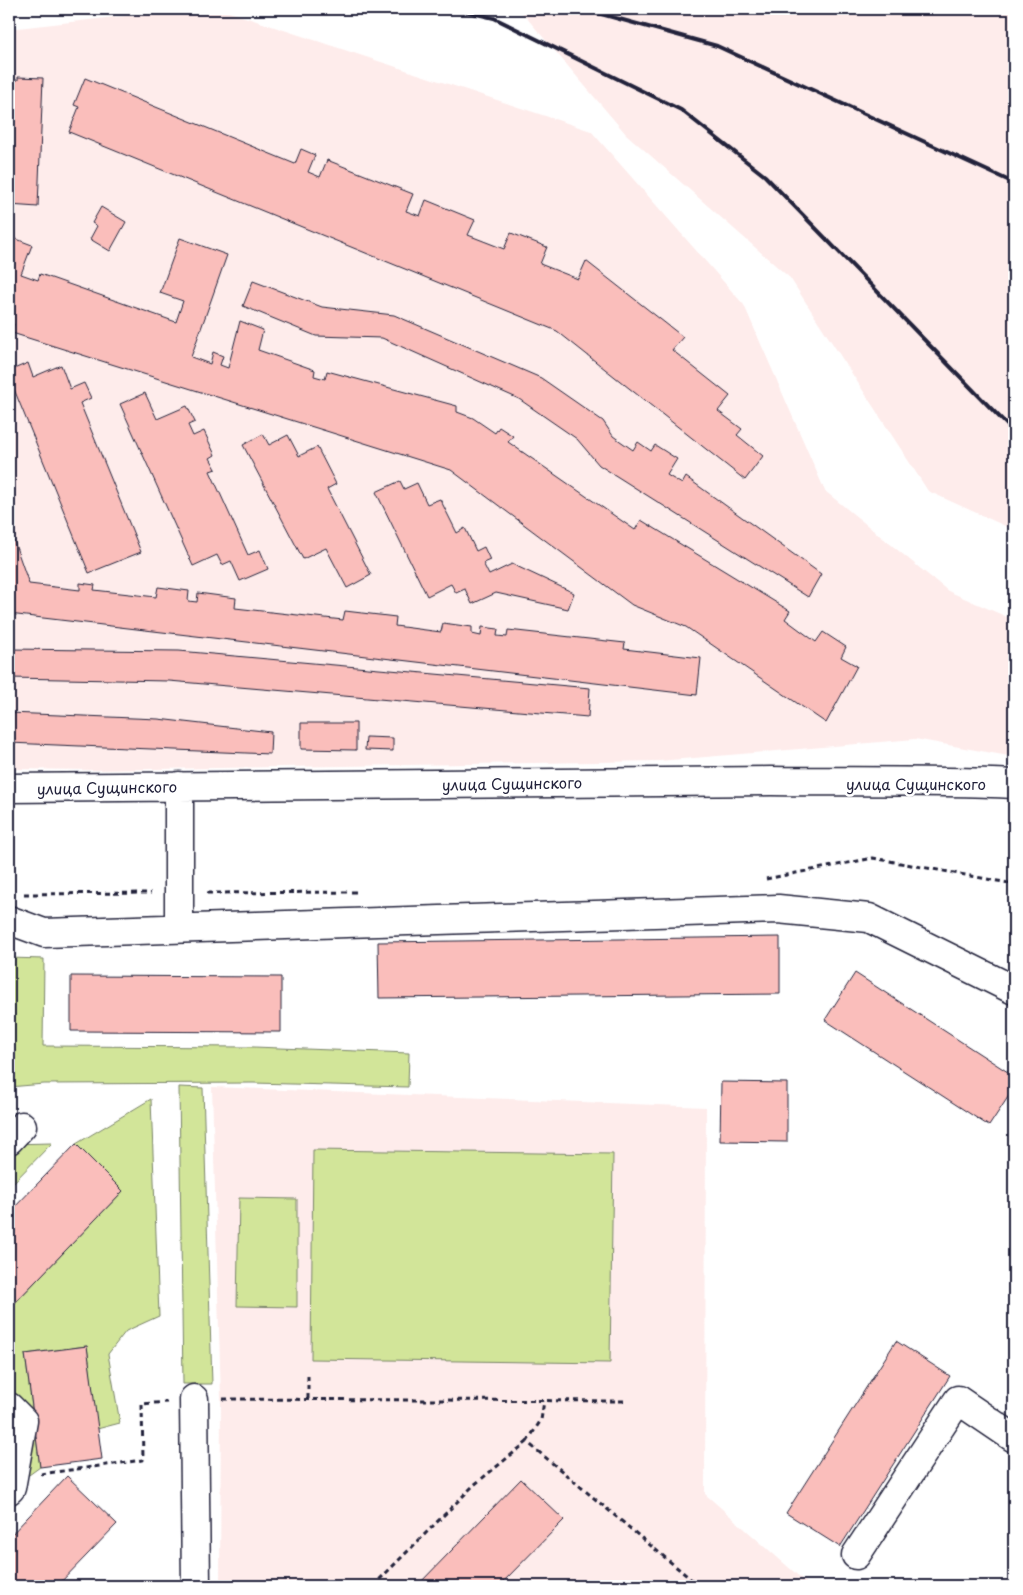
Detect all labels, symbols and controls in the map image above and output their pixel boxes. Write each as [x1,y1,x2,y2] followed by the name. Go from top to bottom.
[442,770,582,796] street label: улица Сущинского
[846,772,986,795] street label: улица Сущинского
[37,774,177,800] street label: улица Сущинского

